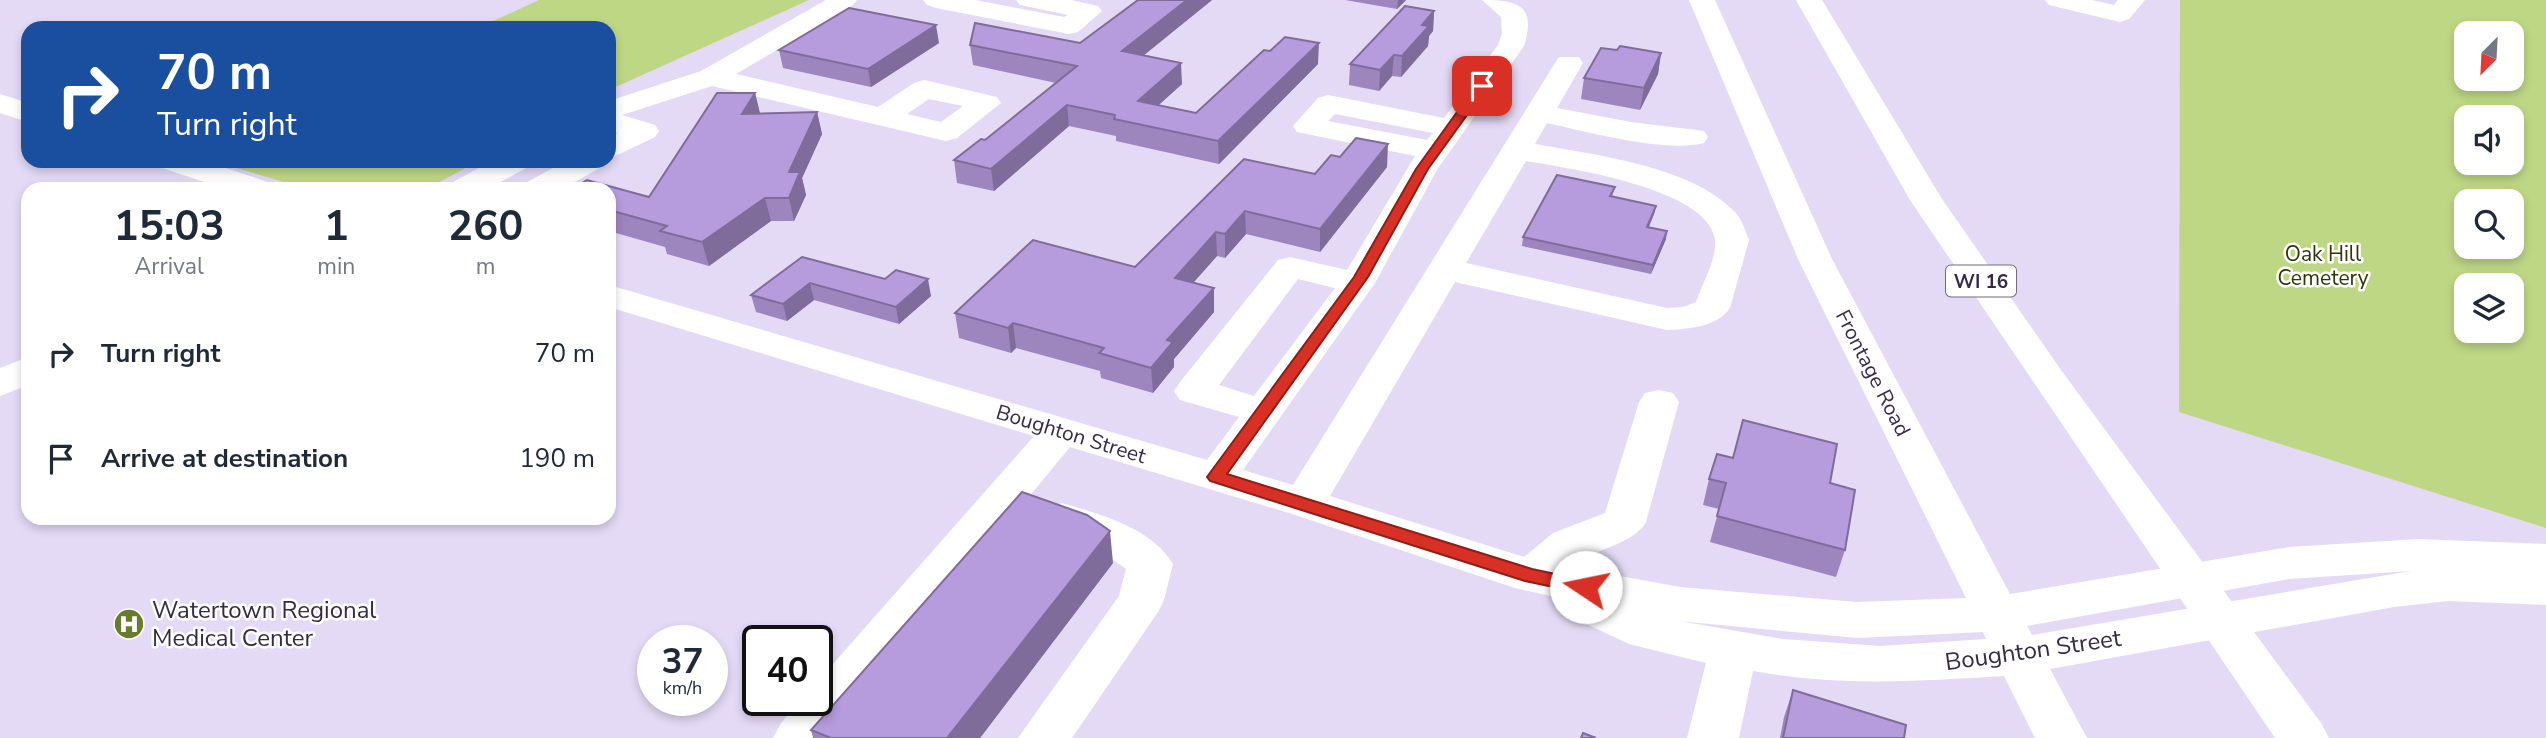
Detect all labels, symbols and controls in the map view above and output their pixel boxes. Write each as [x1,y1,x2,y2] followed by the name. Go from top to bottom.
[2454,21,2524,91] north arrow
[2454,21,2524,343] map controls
[157,39,272,106] text: 70 m
[42,49,133,140] icon: right
[1452,56,1512,116] pin
[1463,67,1501,105] icon: arrive
[157,103,297,146] text: Turn right
[2454,105,2524,175] button: sound
[2454,189,2524,259] button: search
[114,198,225,255] text: 15:03
[324,198,349,255] text: 1
[448,198,523,255] text: 260
[2277,240,2369,292] park label: Oak Hill Cemetery
[135,251,204,282] text: Arrival
[317,251,355,282] text: min
[476,251,496,282] text: m
[1946,266,2016,296] road number: WI 16
[2454,273,2524,343] button: layers
[1829,305,1917,441] street label: Frontage Road
[42,335,80,373] icon: right
[101,336,220,371] text: Turn right
[535,336,595,371] text: 70 m
[993,398,1150,470] street label: Boughton Street
[42,440,80,478] icon: arrive
[101,441,348,476] text: Arrive at destination
[519,441,595,476] text: 190 m
[1549,550,1623,624] position arrow
[152,594,376,654] place label: Watertown Regional Medical Center
[112,607,146,641] hospital icon: Watertown Regional Medical Center
[1943,622,2124,678] street label: Boughton Street
[742,625,833,716] speed limit sign: 40
[661,638,704,685] text: 37
[663,676,702,700] text: km/h

